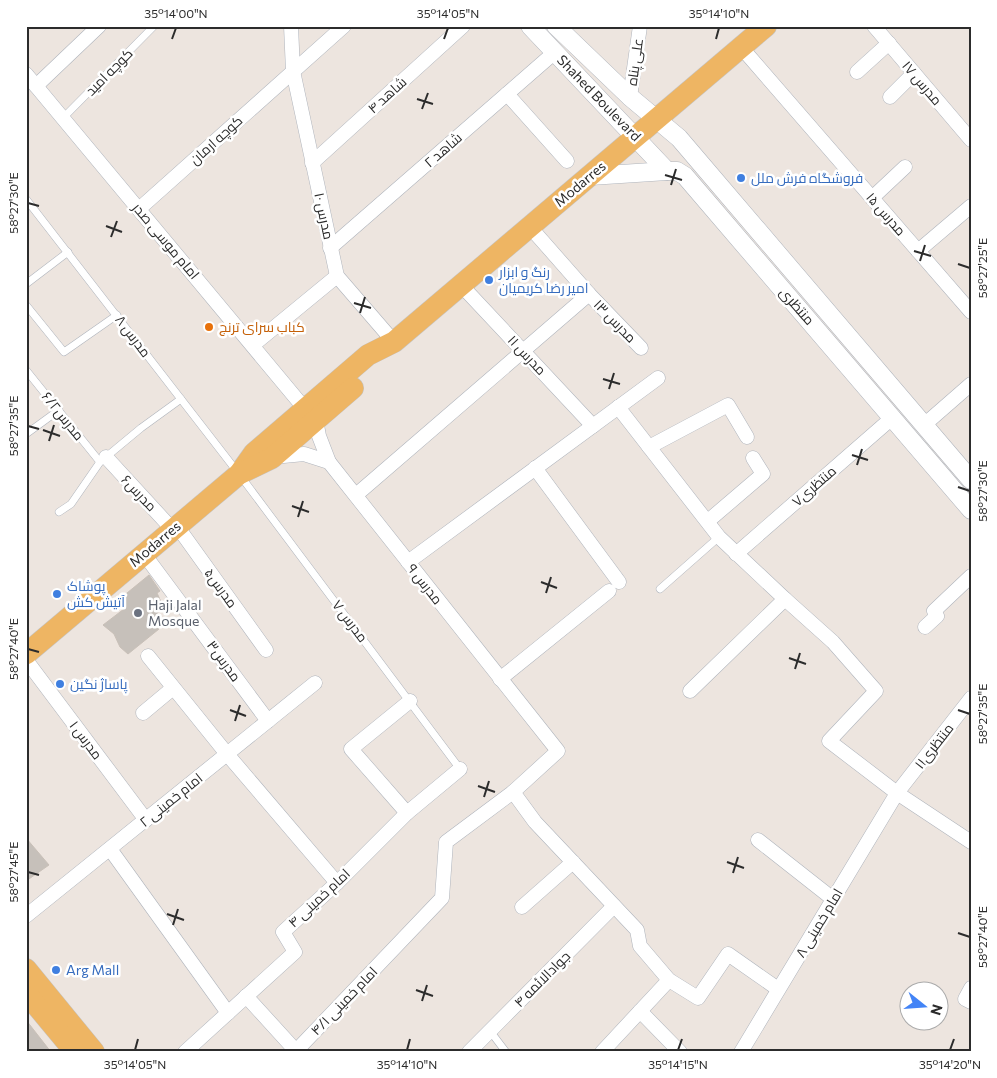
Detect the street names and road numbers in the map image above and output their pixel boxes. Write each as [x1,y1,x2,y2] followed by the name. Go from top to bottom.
[623,37,648,87] street label: علی پناه
[82,45,137,100] street label: کوچه امید
[554,51,645,144] street label: Shahed Boulevard
[899,57,946,108] street label: مدرس ۱۷
[364,73,410,116] street label: شاهد ۴
[186,111,247,169] street label: کوچه ارمان
[420,129,465,171] street label: شاهد ۲
[551,157,609,210] street label: Modarres
[863,189,910,239] street label: مدرس ۱۵
[311,191,338,241] street label: مدرس ۱۰
[127,198,203,284] street label: امام موسی صدر
[776,283,818,328] street label: منتظری
[591,295,640,346] street label: مدرس ۱۳
[112,311,155,360] street label: مدرس ۸
[505,331,550,378] street label: مدرس ۱۱
[39,388,88,443] street label: مدرس۶/۲
[788,462,839,509] street label: منتظری۷
[118,471,161,514] street label: مدرس۶
[126,517,184,570] street label: Modarres
[404,560,447,607] street label: مدرس ۹
[201,565,241,611] street label: مدرس۵
[329,596,372,645] street label: مدرس ۷
[204,637,245,685] street label: مدرس۳
[66,717,106,762] street label: مدرس ۱
[911,720,957,772] street label: منتظری۱۱
[136,769,207,832] street label: امام خمینی ۲
[284,865,354,932] street label: امام خمینی ۴
[791,885,848,961] street label: امام خمینی ۸
[510,947,573,1010] street label: جوادالائمه ۴
[307,963,382,1040] street label: امام خمینی ۴/۱

